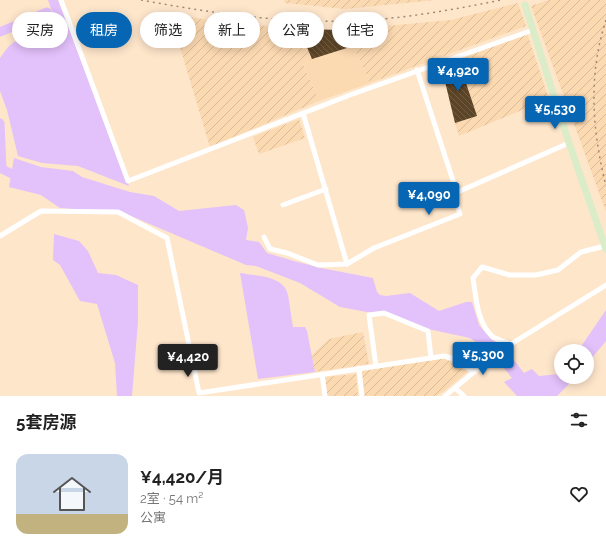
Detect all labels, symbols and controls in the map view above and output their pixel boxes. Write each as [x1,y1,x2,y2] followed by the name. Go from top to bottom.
[12,12,68,48] chip: 买房
[76,12,132,48] chip: 租房
[140,12,196,48] chip: 筛选
[204,12,260,48] chip: 新上
[268,12,324,48] chip: 公寓
[332,12,388,48] chip: 住宅
[425,58,491,92] pin: ¥4,920
[437,63,479,78] text: ¥4,920
[522,96,588,130] pin: ¥5,530
[534,101,576,116] text: ¥5,530
[396,182,462,216] pin: ¥4,090
[407,187,451,202] text: ¥4,090
[450,342,516,376] pin: ¥5,300
[155,344,221,378] pin: ¥4,420
[554,344,594,384] map controls
[554,344,594,384] button: locate
[462,347,504,362] text: ¥5,300
[167,349,209,364] text: ¥4,420
[568,409,590,431] icon: filters
[16,412,76,432] text: 5套房源
[140,467,224,487] text: ¥4,420/月
[48,470,96,518] icon: home
[568,483,590,505] icon: heart
[140,491,203,506] text: 2室 · 54 m²
[140,510,166,525] text: 公寓

